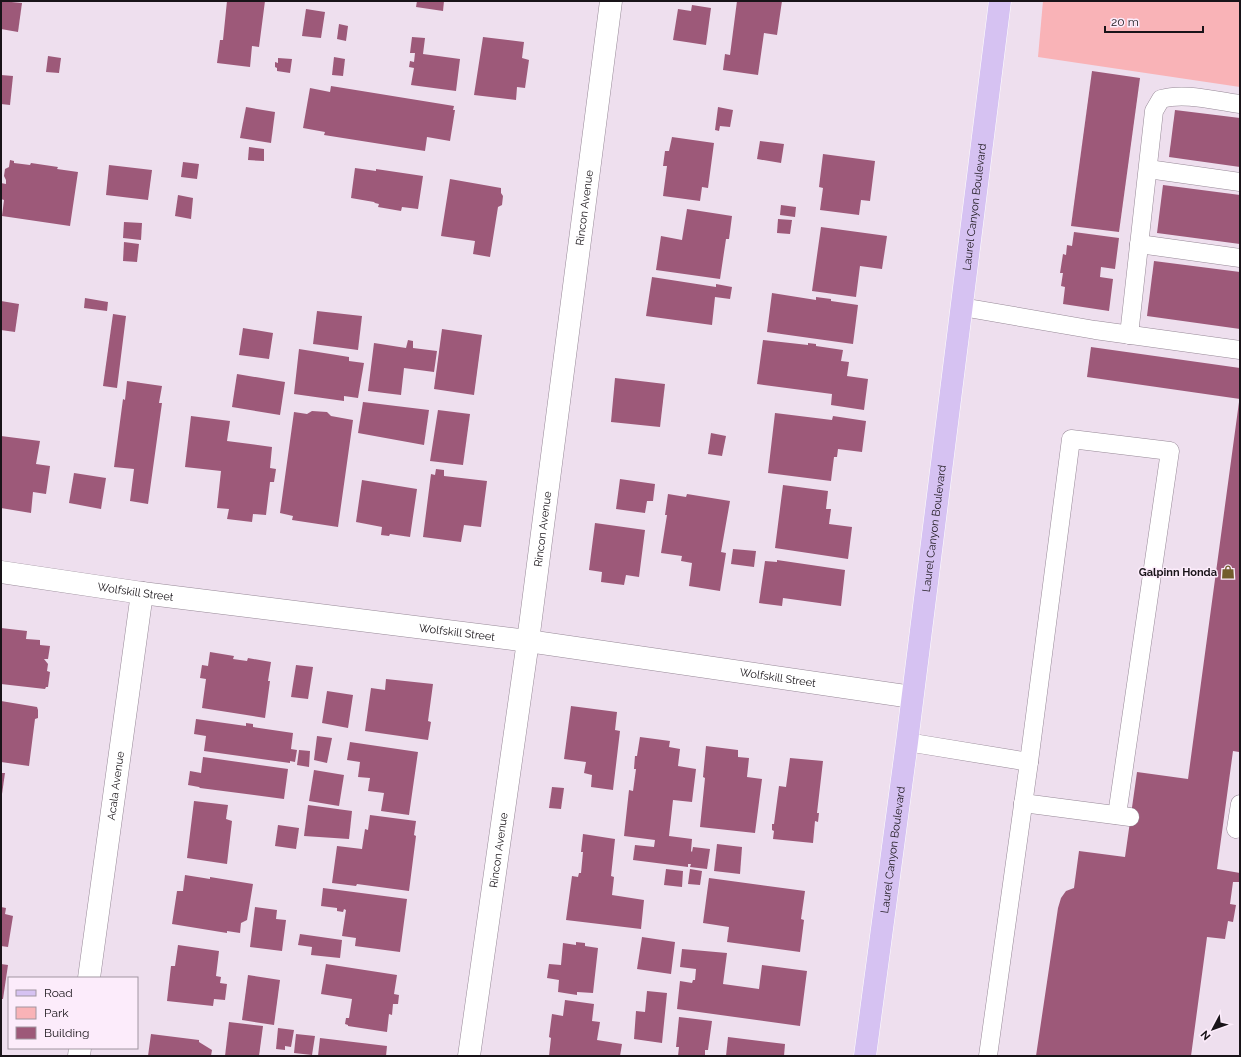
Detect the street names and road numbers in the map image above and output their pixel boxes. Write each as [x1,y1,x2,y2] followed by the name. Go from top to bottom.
[960,143,989,271] street label: Laurel Canyon Boulevard
[573,169,596,246] street label: Rincon Avenue
[920,464,949,593] street label: Laurel Canyon Boulevard
[532,490,554,568] street label: Rincon Avenue
[97,580,175,604] street label: Wolfskill Street
[418,621,496,644] street label: Wolfskill Street
[739,666,817,690] street label: Wolfskill Street
[105,750,127,821] street label: Acala Avenue
[878,785,908,914] street label: Laurel Canyon Boulevard
[487,811,511,889] street label: Rincon Avenue

